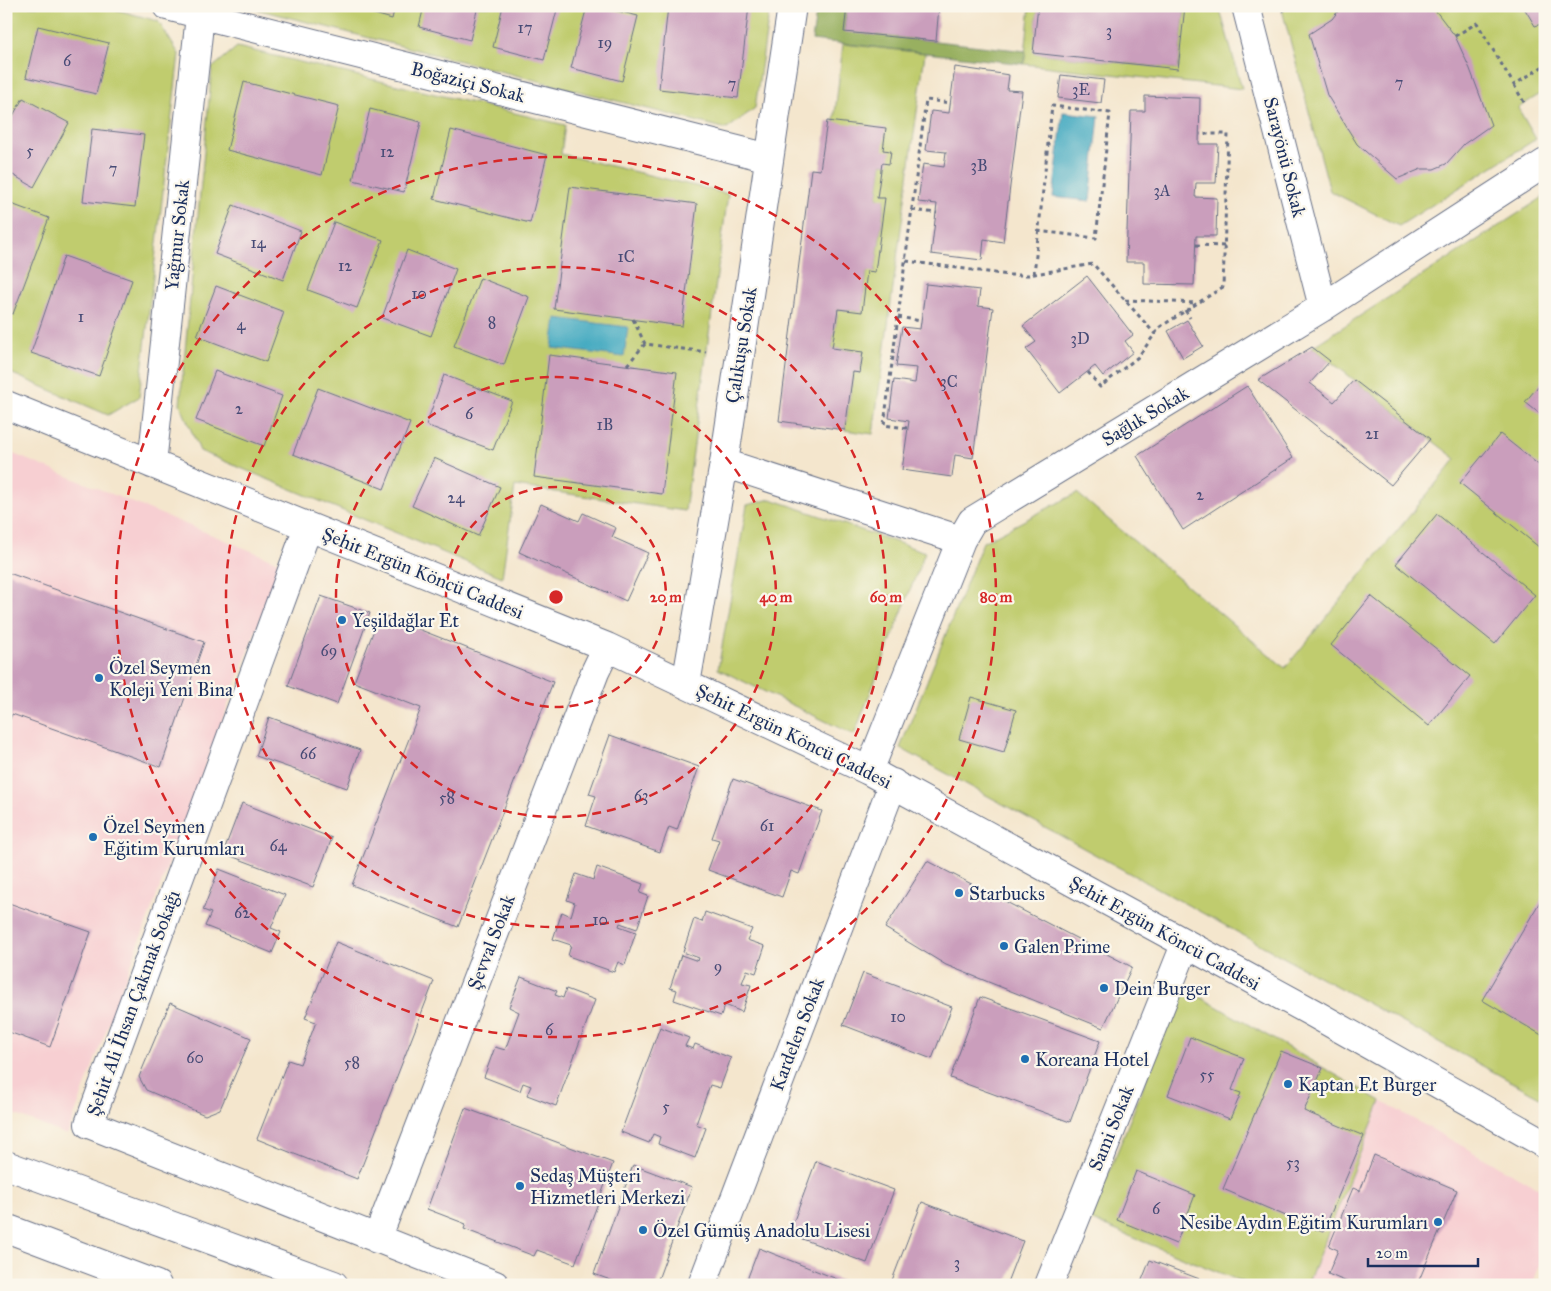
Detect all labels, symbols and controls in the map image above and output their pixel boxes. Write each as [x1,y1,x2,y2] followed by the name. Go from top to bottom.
[518,18,532,37] house number: 17
[1106,21,1112,40] house number: 3
[598,33,612,52] house number: 19
[63,51,72,70] house number: 6
[408,57,528,108] street label: Boğaziçi Sokak
[1395,73,1403,92] house number: 7
[728,74,736,93] house number: 7
[1072,80,1090,99] house number: 3E
[1259,95,1311,220] street label: Sarayönü Sokak
[26,141,34,160] house number: 5
[380,142,394,161] house number: 12
[971,156,987,175] house number: 3B
[109,159,117,178] house number: 7
[160,178,195,292] street label: Yağmur Sokak
[1153,181,1171,200] house number: 3A
[250,233,267,252] house number: 14
[617,247,635,266] house number: 1C
[338,256,352,275] house number: 12
[411,284,427,303] house number: 10
[720,285,762,405] street label: Çalıkuşu Sokak
[78,307,84,326] house number: 1
[488,313,496,332] house number: 8
[237,315,247,334] house number: 4
[1070,329,1090,348] house number: 3D
[940,372,958,391] house number: 3C
[1097,381,1193,452] street label: Sağlık Sokak
[235,399,243,418] house number: 2
[465,404,474,423] house number: 6
[597,415,613,434] house number: 1B
[1365,424,1379,443] house number: 21
[1196,485,1204,504] house number: 2
[448,488,465,507] house number: 24
[319,522,527,625] street label: Şehit Ergün Köncü Caddesi
[547,588,565,606] centre of rings
[650,588,682,606] text: 20 m
[760,588,793,607] text: 40 m
[870,588,903,606] text: 60 m
[980,588,1013,606] text: 80 m
[352,609,459,633] place label: Yeşildağlar Et
[336,614,348,626] marker: Yeşildağlar Et
[321,641,337,660] house number: 69
[109,656,234,701] place label: Özel Seymen Koleji Yeni Bina
[93,672,105,684] marker: Özel Seymen Koleji Yeni Bina
[692,679,896,794] street label: Şehit Ergün Köncü Caddesi
[300,744,317,763] house number: 66
[634,786,648,805] house number: 63
[439,788,455,807] house number: 58
[103,815,245,861] place label: Özel Seymen Eğitim Kurumları
[760,816,774,835] house number: 61
[87,831,99,843] marker: Özel Seymen Eğitim Kurumları
[269,836,288,855] house number: 64
[1065,871,1265,996] street label: Şehit Ergün Köncü Caddesi
[969,882,1045,905] place label: Starbucks
[81,887,186,1119] street label: Şehit Ali İhsan Çakmak Sokağı
[953,887,965,899] marker: Starbucks
[462,891,520,993] street label: Şevval Sokak
[234,903,250,922] house number: 62
[592,910,608,929] house number: 10
[1014,935,1110,958] place label: Galen Prime
[998,940,1010,952] marker: Galen Prime
[714,957,722,976] house number: 9
[765,974,829,1094] street label: Kardelen Sokak
[1114,977,1211,1001] place label: Dein Burger
[1098,982,1110,994] marker: Dein Burger
[890,1007,906,1026] house number: 10
[545,1020,554,1039] house number: 6
[186,1048,204,1067] house number: 60
[1035,1048,1150,1071] place label: Koreana Hotel
[344,1053,360,1072] house number: 58
[1019,1053,1031,1065] marker: Koreana Hotel
[1200,1065,1215,1084] house number: 55
[1298,1073,1437,1097] place label: Kaptan Et Burger
[1282,1078,1294,1090] marker: Kaptan Et Burger
[1083,1082,1139,1174] street label: Sami Sokak
[662,1097,670,1116] house number: 5
[1286,1153,1300,1172] house number: 53
[530,1164,685,1209] place label: Sedaş Müşteri Hizmetleri Merkezi
[514,1180,526,1192] marker: Sedaş Müşteri Hizmetleri Merkezi
[1152,1199,1161,1218] house number: 6
[1179,1211,1428,1235] place label: Nesibe Aydın Eğitim Kurumları
[1432,1216,1444,1228] marker: Nesibe Aydın Eğitim Kurumları
[653,1219,870,1242] place label: Özel Gümüş Anadolu Lisesi
[637,1224,649,1236] marker: Özel Gümüş Anadolu Lisesi
[1368,1236,1478,1268] scale bar
[1376,1244,1408,1262] text: 20 m
[954,1253,960,1272] house number: 3

